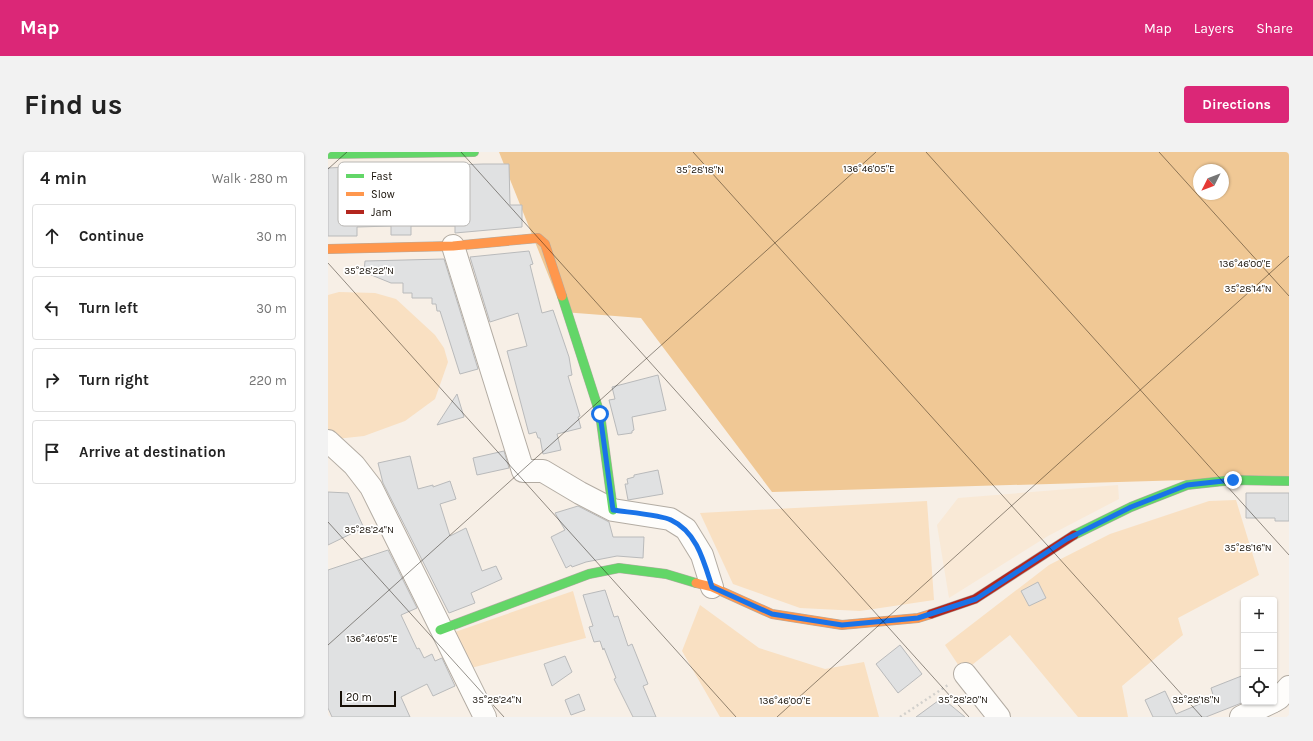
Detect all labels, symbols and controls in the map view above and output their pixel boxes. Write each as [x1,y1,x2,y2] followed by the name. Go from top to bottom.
[20,17,59,39] text: Map
[1144,20,1172,37] text: Map
[1194,20,1234,37] text: Layers
[1256,20,1293,37] text: Share
[1184,86,1289,123] button: Directions
[24,88,123,121] text: Find us
[338,162,470,226] legend
[843,163,895,175] text: 136°46'05"E
[676,164,724,176] text: 35°28'18"N
[1193,164,1229,200] north arrow
[40,168,87,188] text: 4 min
[371,170,392,183] text: Fast
[212,171,288,186] text: Walk · 280 m
[371,188,395,201] text: Slow
[371,206,392,219] text: Jam
[41,225,63,247] icon: ahead
[79,227,144,245] text: Continue
[256,229,287,244] text: 30 m
[1219,258,1271,270] text: 136°46'00"E
[344,265,394,277] text: 35°28'22"N
[1224,283,1272,295] text: 35°28'14"N
[41,297,63,319] icon: left
[79,299,138,317] text: Turn left
[256,301,287,316] text: 30 m
[41,369,63,391] icon: right
[79,371,149,389] text: Turn right
[249,373,287,388] text: 220 m
[591,405,609,423] route start
[41,441,63,463] icon: arrive
[79,443,226,461] text: Arrive at destination
[1224,471,1242,489] route end
[344,524,394,536] text: 35°28'24"N
[1224,542,1272,554] text: 35°28'16"N
[1241,597,1277,705] map controls
[1241,597,1277,633] button: +
[346,633,398,645] text: 136°46'05"E
[1241,633,1277,669] button: −
[1241,669,1277,705] button: locate
[340,689,396,708] scale bar
[346,691,372,704] text: 20 m
[472,694,522,706] text: 35°28'24"N
[938,694,988,706] text: 35°28'20"N
[1172,694,1220,706] text: 35°28'18"N
[759,695,811,707] text: 136°46'00"E

